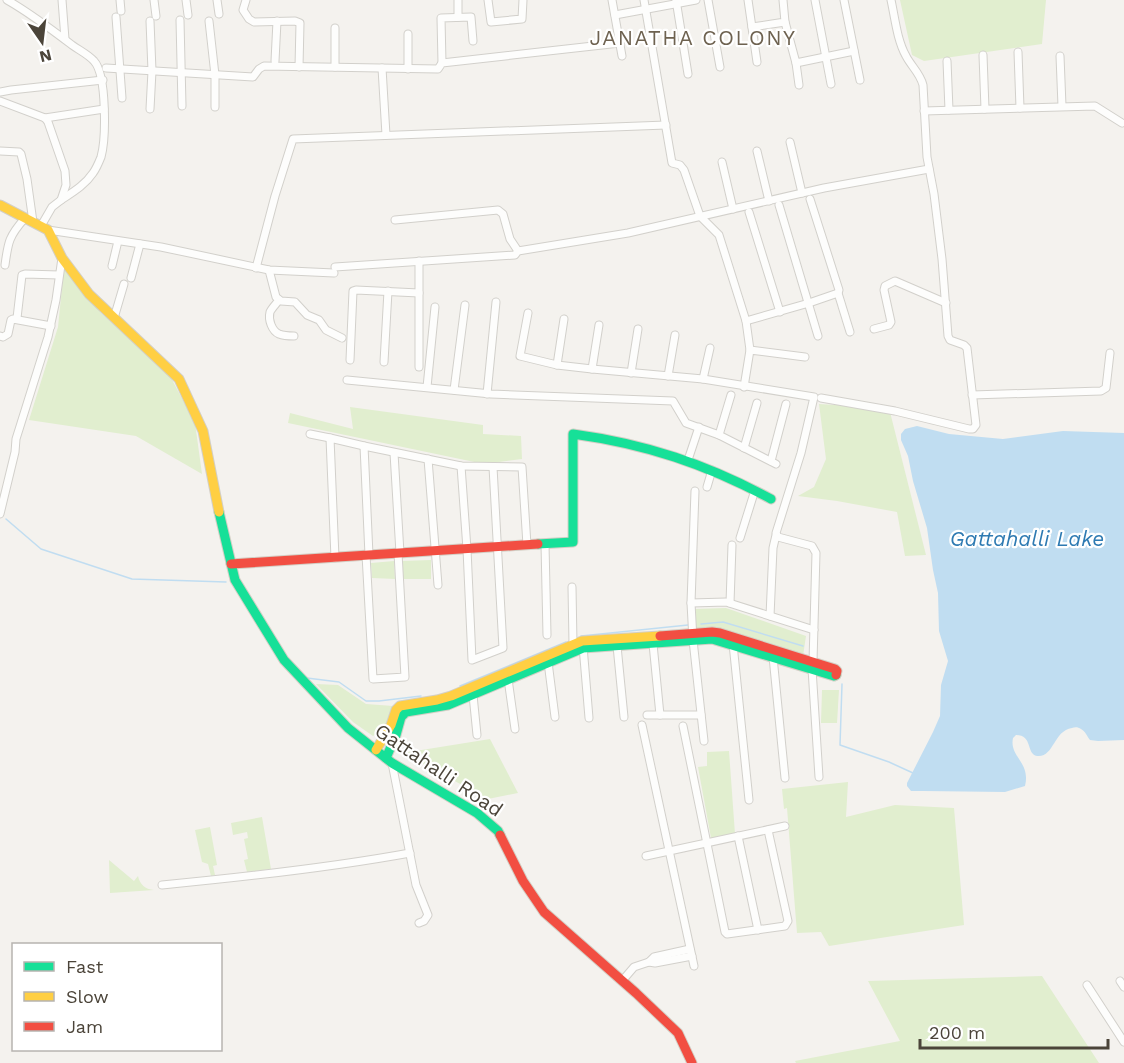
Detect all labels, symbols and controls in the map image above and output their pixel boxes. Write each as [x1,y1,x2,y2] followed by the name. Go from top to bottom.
[12,12,72,72] north arrow
[589,25,797,50] district label: JANATHA COLONY
[37,45,54,67] text: N
[950,526,1104,551] water label: Gattahalli Lake
[370,718,508,822] street label: Gattahalli Road
[12,943,222,1051] legend
[66,956,104,977] text: Fast
[66,986,109,1007] text: Slow
[920,1012,1108,1050] scale bar
[66,1016,103,1037] text: Jam
[929,1022,985,1043] text: 200 m

